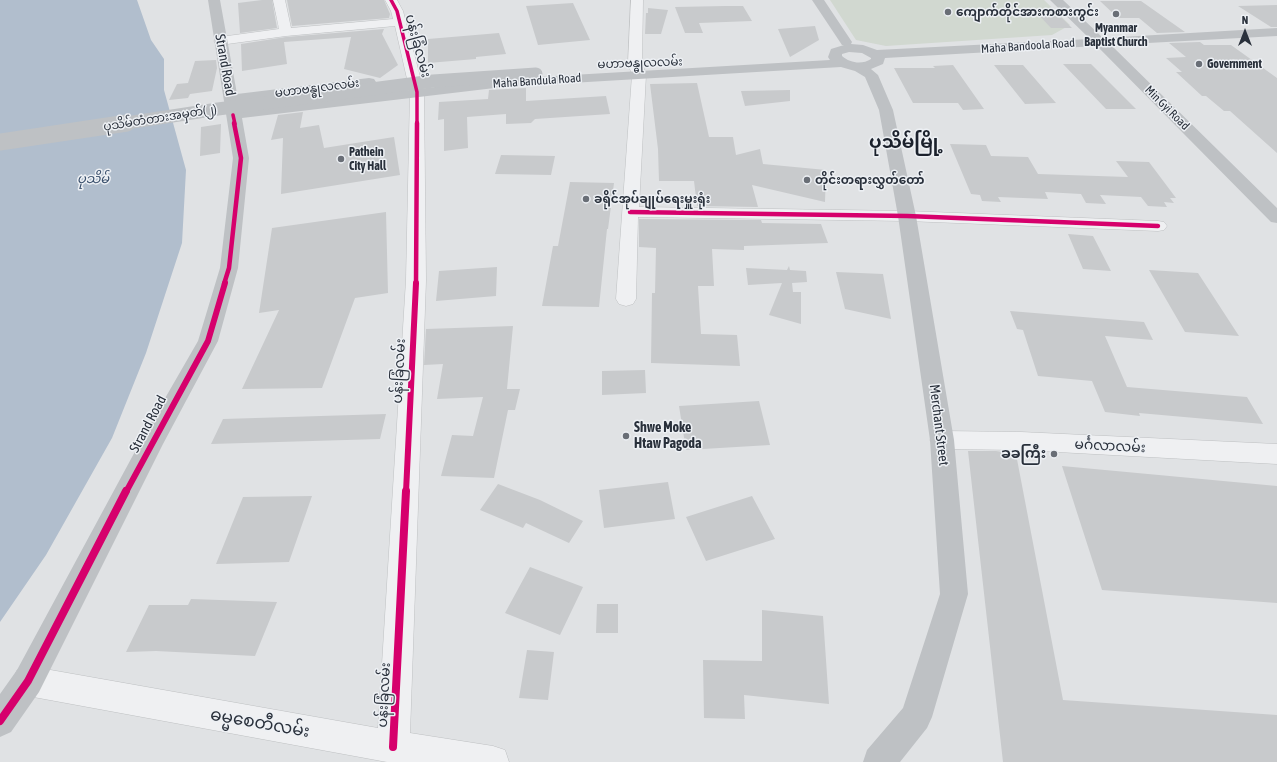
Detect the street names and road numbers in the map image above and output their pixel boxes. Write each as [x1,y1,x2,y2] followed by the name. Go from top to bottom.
[401,12,435,80] street label: ပန်းခြံလမ်း
[211,33,239,97] street label: Strand Road
[981,36,1075,56] street label: Maha Bandoola Road
[597,54,683,72] street label: မဟာဗန္ဓုလလမ်း
[492,71,582,91] street label: Maha Bandula Road
[274,76,360,100] street label: မဟာဗန္ဓုလလမ်း
[1142,83,1192,133] street label: Min Gyi Road
[102,102,218,134] street label: ပုသိမ်တံတားအမှတ်(၂)
[389,338,409,404] street label: ပန်းခြံလမ်း
[926,383,952,467] street label: Merchant Street
[126,393,170,455] street label: Strand Road
[1074,436,1146,456] street label: မင်္ဂလာလမ်း
[374,662,394,728] street label: ပန်းခြံလမ်း
[209,704,311,742] street label: ဓမ္မစေတီလမ်း

